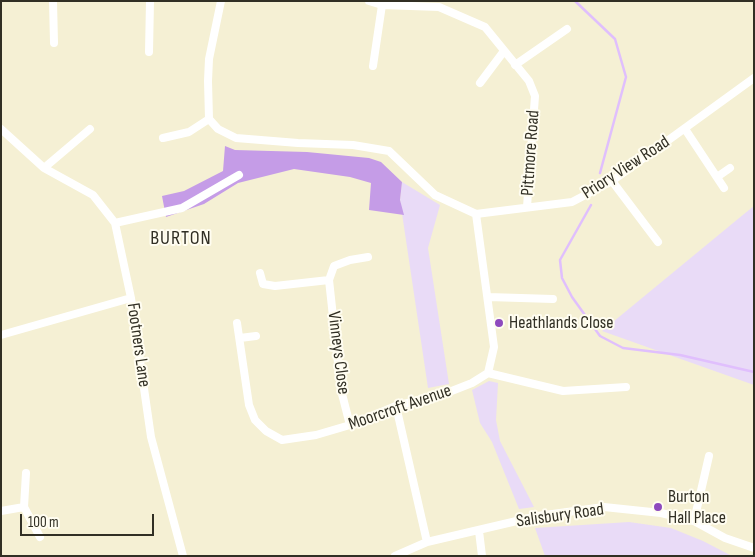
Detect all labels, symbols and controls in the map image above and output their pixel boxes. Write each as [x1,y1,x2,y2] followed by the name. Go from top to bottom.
[517,109,545,197] street label: Pittmore Road
[578,132,674,204] street label: Priory View Road
[149,227,213,251] district label: BURTON
[121,302,155,388] street label: Footners Lane
[322,310,354,396] street label: Vinneys Close
[509,312,614,334] place label: Heathlands Close
[493,317,505,329] marker: Heathlands Close
[346,380,454,436] street label: Moorcroft Avenue
[668,486,726,528] place label: Burton Hall Place
[515,499,605,533] street label: Salisbury Road
[652,501,664,513] marker: Burton Hall Place
[22,504,156,536] scale bar
[28,513,59,532] text: 100 m

